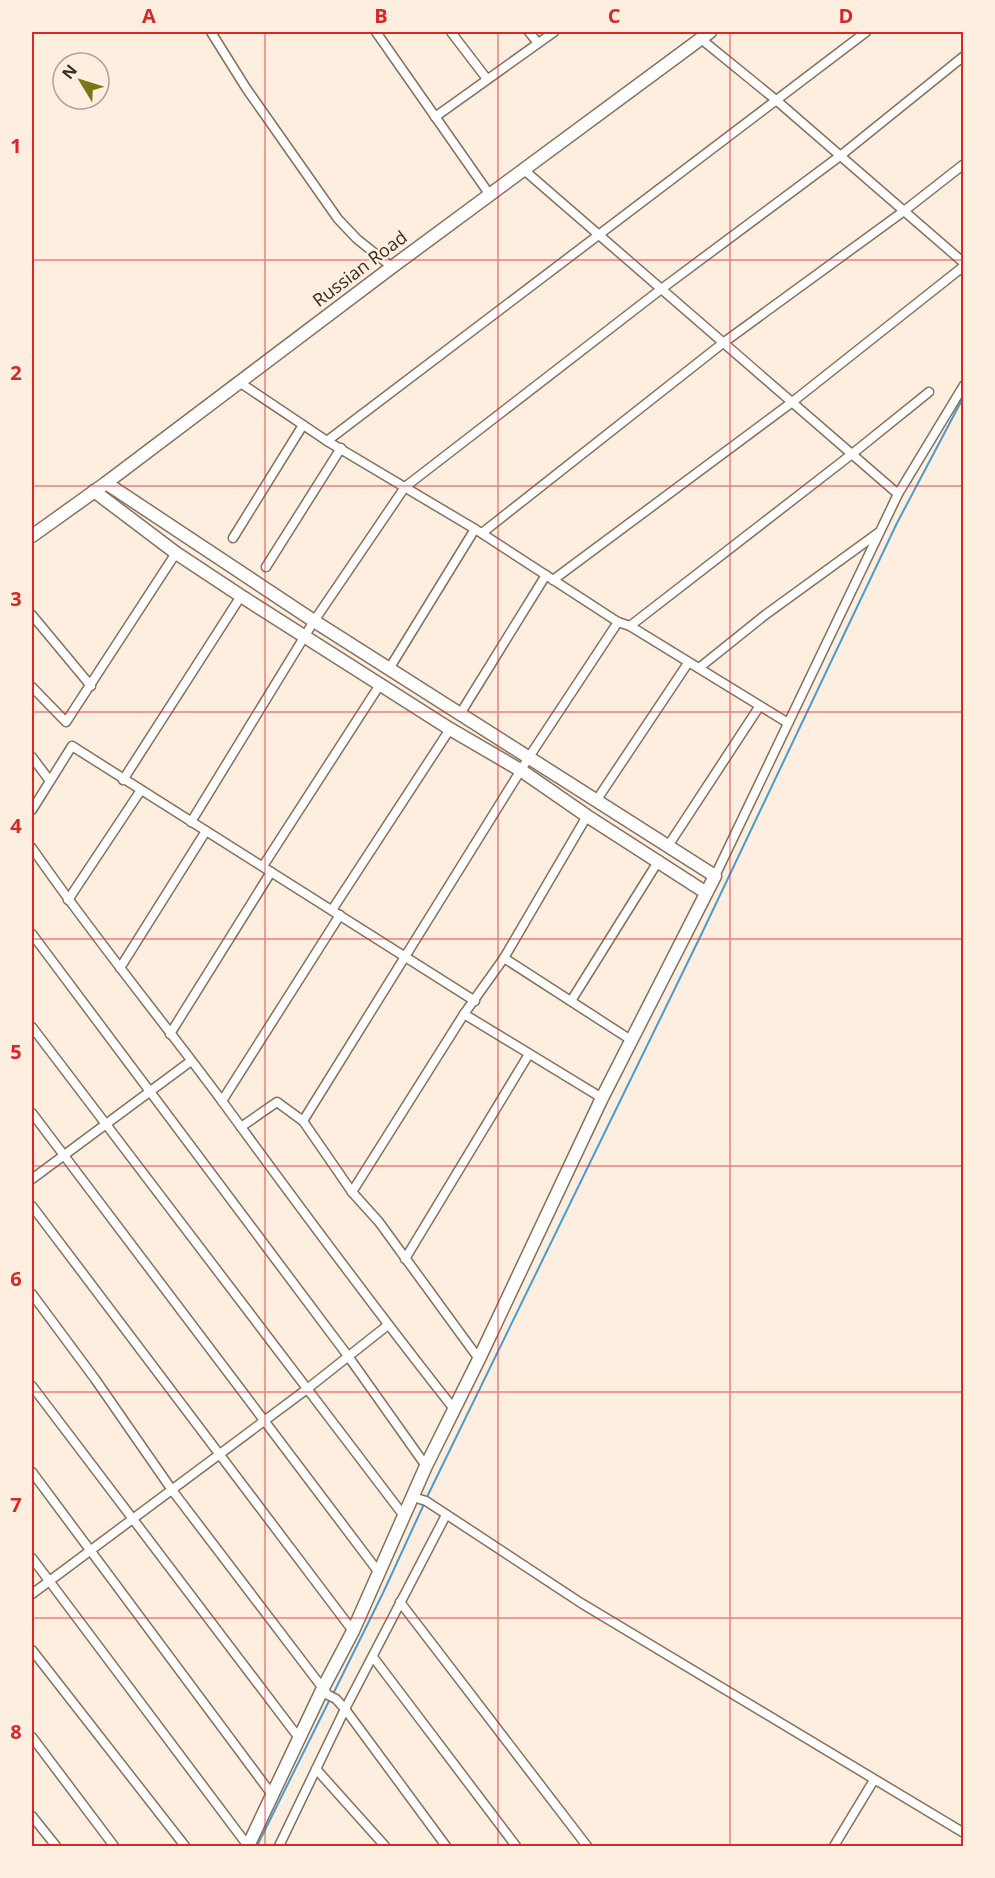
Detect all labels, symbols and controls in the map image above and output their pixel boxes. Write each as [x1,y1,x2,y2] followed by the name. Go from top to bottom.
[142,2,156,29] text: A
[374,2,388,29] text: B
[608,2,621,29] text: C
[839,2,853,29] text: D
[51,51,111,111] north arrow
[57,60,82,84] text: N
[10,132,22,159] text: 1
[307,225,412,312] street label: Russian Road
[10,359,22,386] text: 2
[10,585,22,612] text: 3
[10,812,22,839] text: 4
[10,1038,22,1065] text: 5
[10,1265,22,1292] text: 6
[10,1491,22,1518] text: 7
[10,1718,22,1745] text: 8

